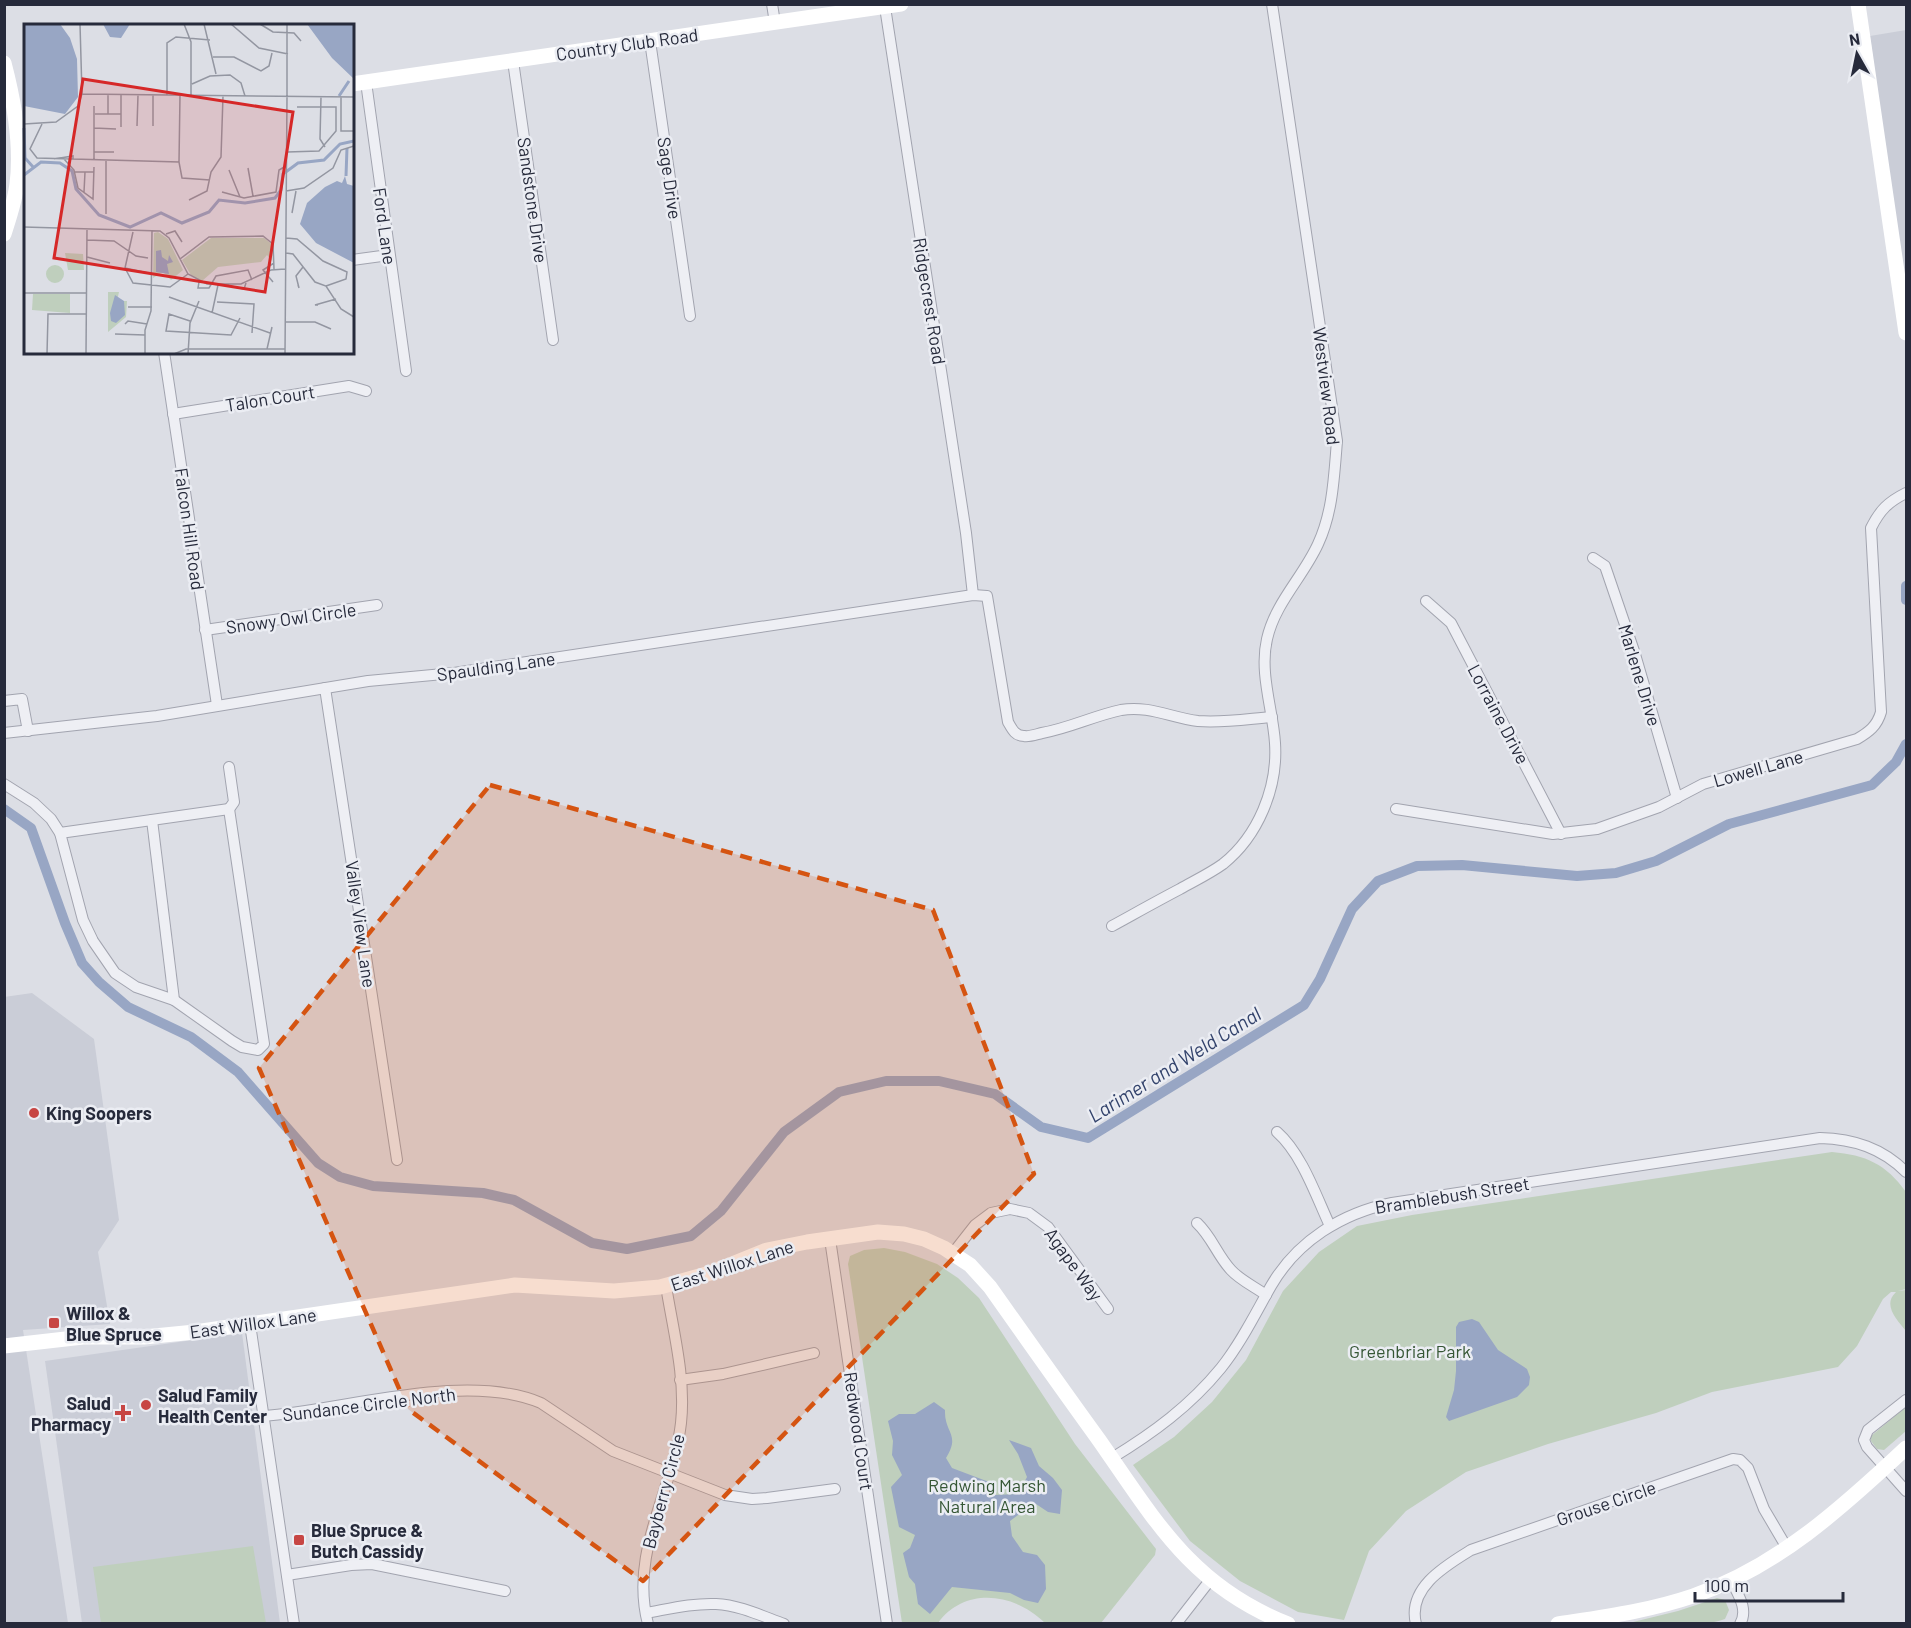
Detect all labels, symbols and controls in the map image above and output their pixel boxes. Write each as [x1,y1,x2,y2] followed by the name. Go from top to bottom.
[554,23,700,65] street label: Country Club Road
[24,24,354,354] inset map
[1827,24,1887,84] north arrow
[1848,28,1861,49] text: N
[513,136,553,264] street label: Sandstone Drive
[653,136,687,220] street label: Sage Drive
[369,186,401,266] street label: Ford Lane
[909,236,951,366] street label: Ridgecrest Road
[1309,326,1345,446] street label: Westview Road
[224,380,316,416] street label: Talon Court
[171,466,209,592] street label: Falcon Hill Road
[224,598,358,638] street label: Snowy Owl Circle
[1614,621,1666,729] street label: Marlene Drive
[435,647,557,685] street label: Spaulding Lane
[1464,660,1534,768] street label: Lorraine Drive
[1711,745,1805,791] street label: Lowell Lane
[341,859,381,989] street label: Valley View Lane
[1083,1001,1265,1127] water label: Larimer and Weld Canal
[46,1102,152,1124] place label: King Soopers
[27,1106,41,1120] marker: King Soopers
[1373,1172,1531,1218] street label: Bramblebush Street
[1040,1223,1108,1305] street label: Agape Way
[668,1235,796,1295] street label: East Willox Lane
[66,1302,162,1345] place label: Willox & Blue Spruce
[188,1303,318,1343] street label: East Willox Lane
[47,1316,61,1330] marker: Willox & Blue Spruce
[1349,1340,1471,1362] park label: Greenbriar Park
[840,1370,878,1492] street label: Redwood Court
[281,1382,457,1426] street label: Sundance Circle North
[158,1384,267,1427] place label: Salud Family Health Center
[31,1392,111,1435] place label: Salud Pharmacy
[139,1398,153,1412] marker: Salud Family Health Center
[116,1406,130,1420] marker: Salud Pharmacy
[637,1431,689,1551] street label: Bayberry Circle
[928,1474,1046,1517] park label: Redwing Marsh Natural Area
[1553,1476,1659,1530] street label: Grouse Circle
[311,1519,424,1562] place label: Blue Spruce & Butch Cassidy
[292,1533,306,1547] marker: Blue Spruce & Butch Cassidy
[1695,1565,1844,1603] scale bar
[1704,1574,1749,1596] text: 100 m

